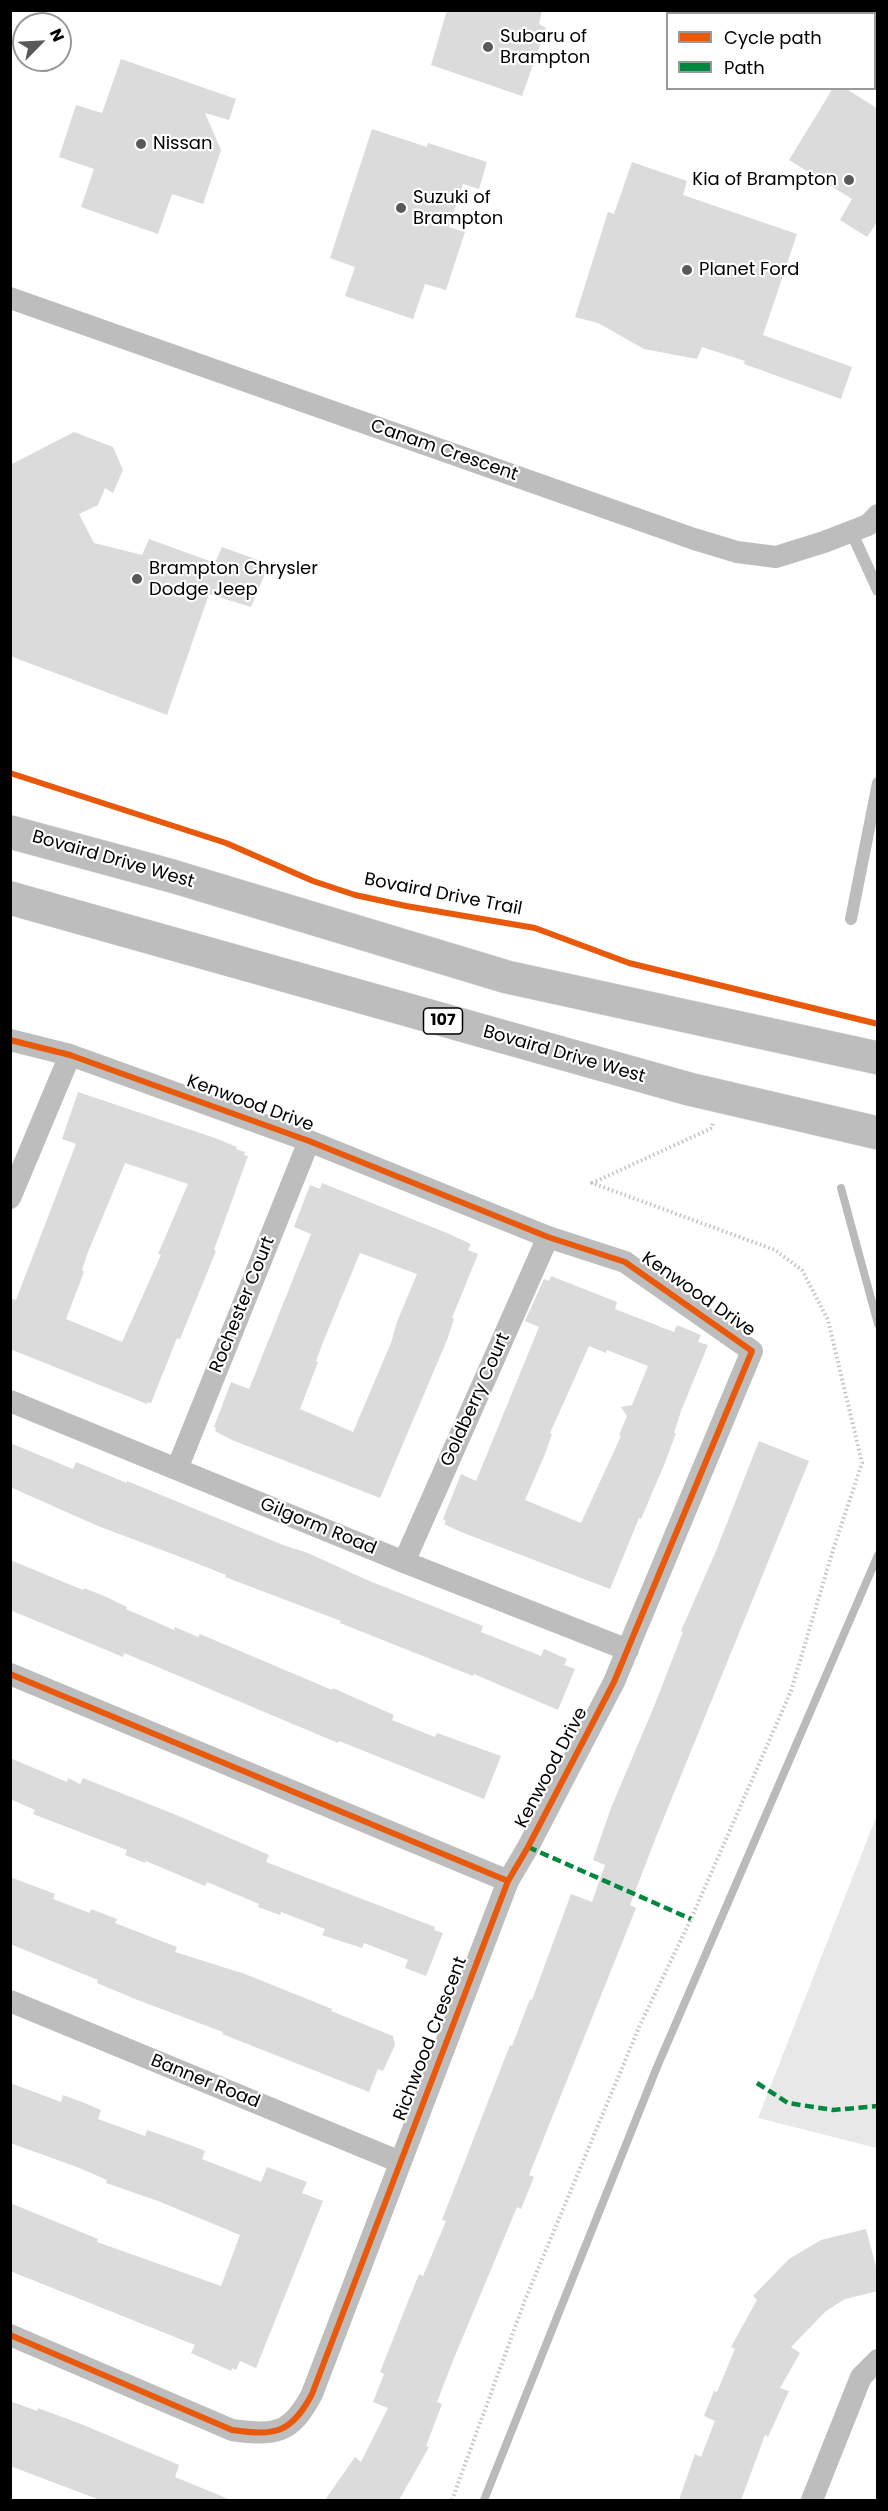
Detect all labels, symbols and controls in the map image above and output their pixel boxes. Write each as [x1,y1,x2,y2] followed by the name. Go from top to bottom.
[12,12,72,72] north arrow
[666,12,876,90] legend
[44,25,70,45] text: N
[724,25,822,50] text: Cycle path
[500,26,590,68] place label: Subaru of Brampton
[481,40,495,54] marker: Subaru of Brampton
[724,55,765,80] text: Path
[153,133,213,155] place label: Nissan
[134,137,148,151] marker: Nissan
[692,169,837,191] place label: Kia of Brampton
[842,173,856,187] marker: Kia of Brampton
[413,187,503,230] place label: Suzuki of Brampton
[394,201,408,215] marker: Suzuki of Brampton
[699,259,800,281] place label: Planet Ford
[680,263,694,277] marker: Planet Ford
[367,416,521,486] street label: Canam Crescent
[149,558,318,600] place label: Brampton Chrysler Dodge Jeep
[130,572,144,586] marker: Brampton Chrysler Dodge Jeep
[29,827,197,893] street label: Bovaird Drive West
[362,869,524,921] street label: Bovaird Drive Trail
[424,1008,462,1034] road number: 107
[480,1022,648,1088] street label: Bovaird Drive West
[184,1071,316,1137] street label: Kenwood Drive
[206,1234,280,1376] street label: Rochester Court
[637,1248,759,1342] street label: Kenwood Drive
[437,1330,515,1470] street label: Goldberry Court
[257,1494,379,1560] street label: Gilgorm Road
[511,1704,593,1832] street label: Kenwood Drive
[390,1954,472,2124] street label: Richwood Crescent
[147,2050,263,2114] street label: Banner Road

